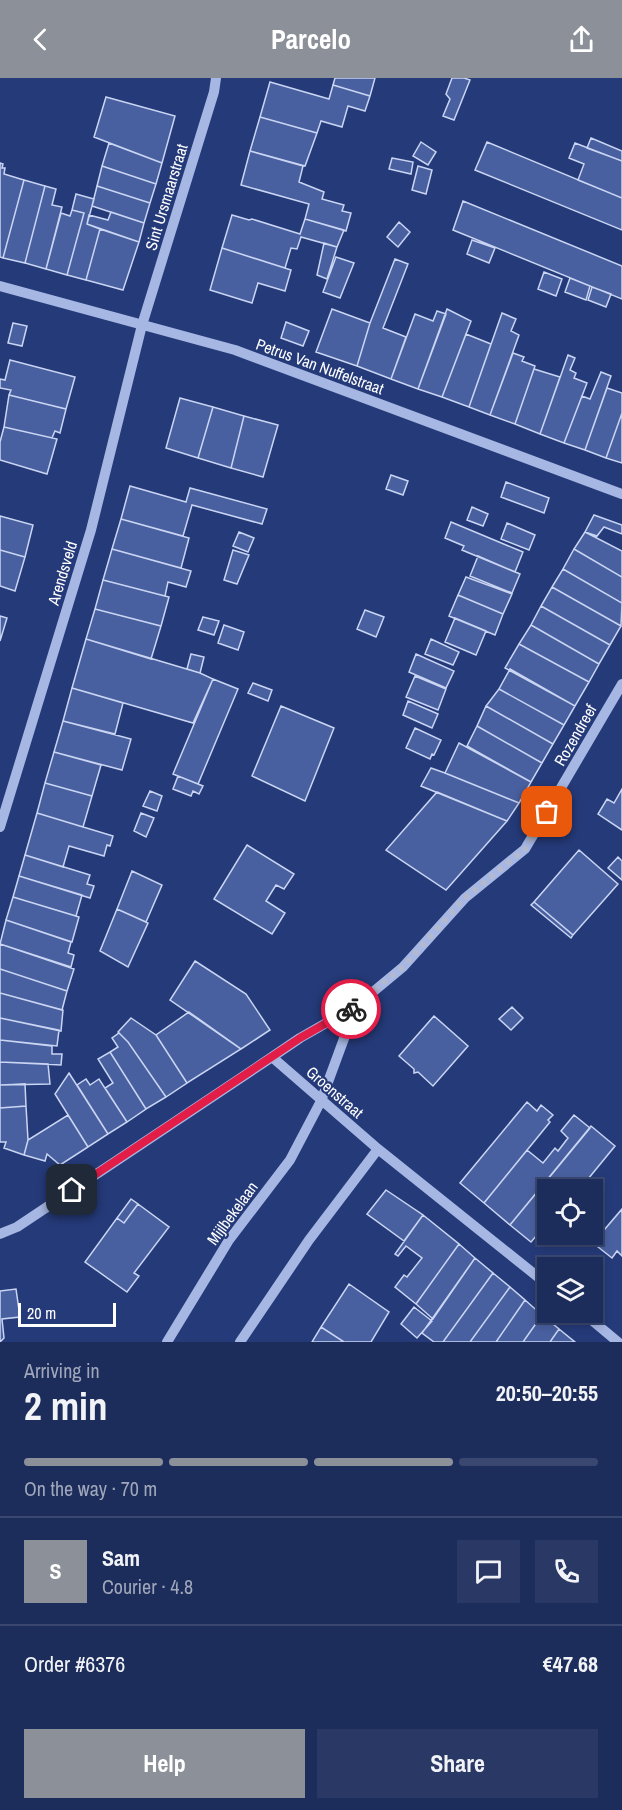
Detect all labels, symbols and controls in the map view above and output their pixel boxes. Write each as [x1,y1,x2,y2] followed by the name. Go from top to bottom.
[271,21,351,57] text: Parcelo
[24,23,57,56] icon: back
[565,23,598,56] icon: share
[139,141,193,253] street label: Sint Ursmaarstraat
[253,333,387,399] street label: Petrus Van Nuffelstraat
[42,538,82,609] street label: Arendsveld
[549,700,602,770] street label: Rozendreef
[521,786,572,837] pin
[530,795,563,828] icon: bag
[321,979,381,1039] courier
[335,993,368,1026] icon: bike
[302,1061,369,1123] street label: Groenstraat
[46,1164,97,1215] pin
[55,1173,88,1206] icon: home
[201,1177,263,1249] street label: Mijlbekelaan
[537,1179,603,1323] map controls
[537,1179,603,1245] button: locate
[537,1257,603,1323] button: layers
[18,1300,116,1328] scale bar
[27,1302,56,1324] text: 20 m
[24,1357,100,1384] text: Arriving in
[496,1378,598,1408] text: 20:50–20:55
[24,1380,108,1432] text: 2 min
[24,1475,157,1502] text: On the way · 70 m
[457,1540,520,1603] button: chat
[535,1540,598,1603] button: phone
[102,1543,140,1573] text: Sam
[49,1556,62,1586] text: S
[102,1573,193,1600] text: Courier · 4.8
[24,1649,125,1679] text: Order #6376
[543,1649,598,1679] text: €47.68
[24,1729,305,1798] button: Help
[317,1729,598,1798] button: Share

